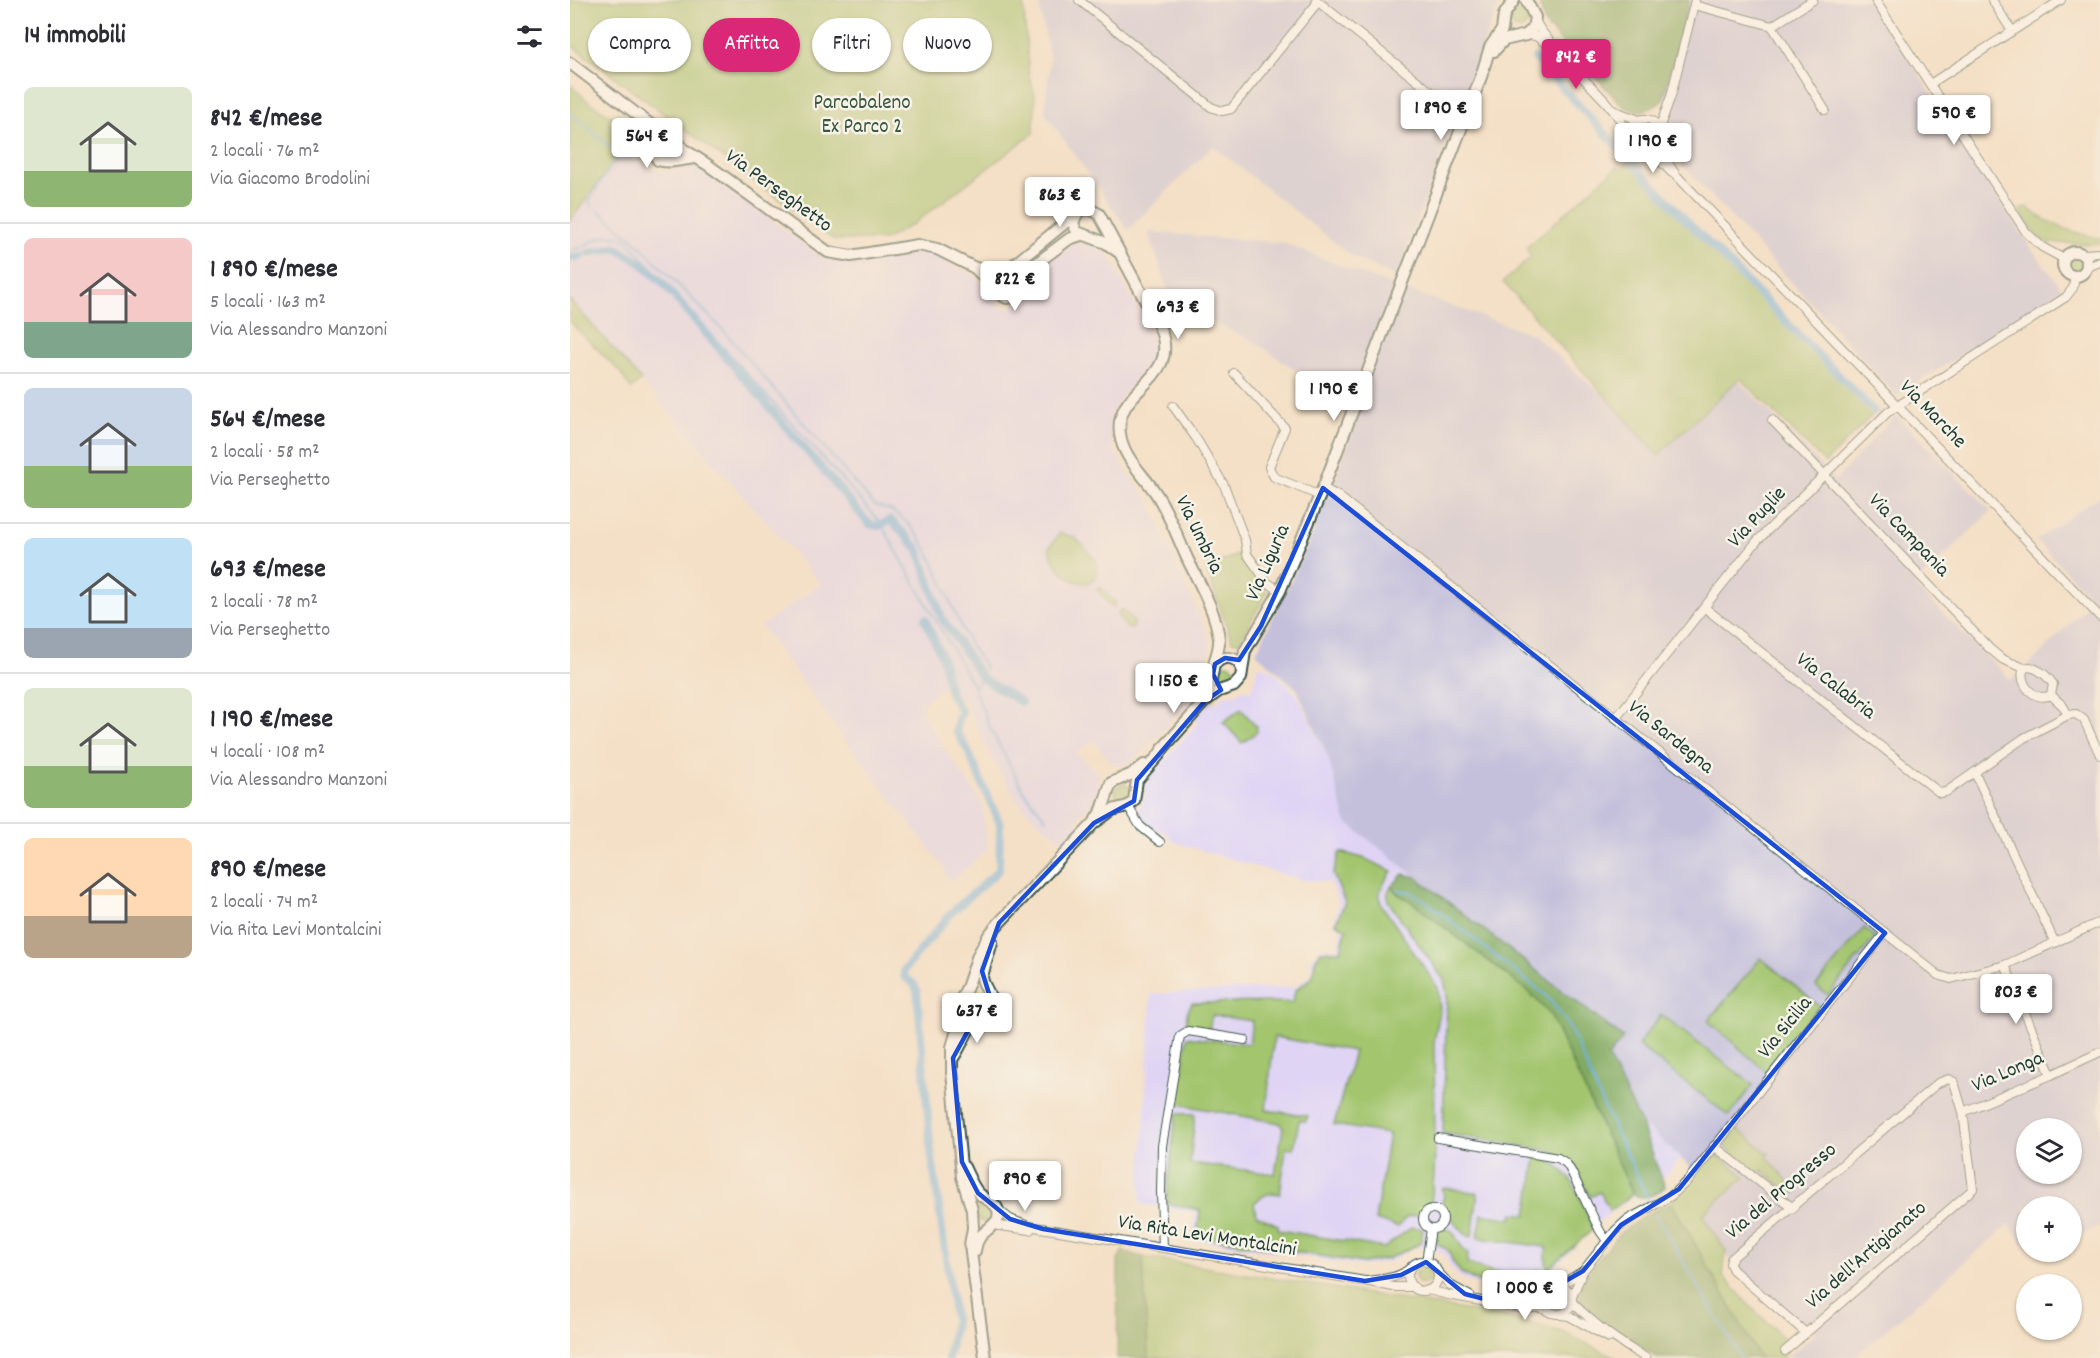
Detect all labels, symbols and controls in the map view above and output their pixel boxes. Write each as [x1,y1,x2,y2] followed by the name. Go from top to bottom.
[24,18,125,55] text: 14 immobili
[588,18,691,72] chip: Compra
[703,18,800,72] chip: Affitta
[812,18,891,72] chip: Filtri
[903,18,992,72] chip: Nuovo
[513,20,546,53] icon: filters
[1534,39,1618,90] pin: 842 €
[1556,44,1596,72] text: 842 €
[813,89,911,143] park label: Parcobaleno Ex Parco 2
[1386,90,1496,141] pin: 1 890 €
[1415,95,1467,123] text: 1 890 €
[1912,95,1996,146] pin: 590 €
[1931,100,1977,128] text: 590 €
[210,101,322,138] text: 842 €/mese
[72,111,144,183] icon: home
[605,118,689,169] pin: 564 €
[625,123,669,151] text: 564 €
[1598,123,1708,174] pin: 1 190 €
[1628,128,1678,156] text: 1 190 €
[210,138,320,166] text: 2 locali · 76 m²
[718,143,838,241] street label: Via Perseghetto
[210,166,370,194] text: Via Giacomo Brodolini
[1018,177,1102,228] pin: 863 €
[1039,182,1081,210] text: 863 €
[210,252,338,289] text: 1 890 €/mese
[973,261,1057,312] pin: 822 €
[72,262,144,334] icon: home
[994,266,1036,294] text: 822 €
[210,289,326,317] text: 5 locali · 163 m²
[1136,289,1220,340] pin: 693 €
[1156,294,1200,322] text: 693 €
[210,317,387,345] text: Via Alessandro Manzoni
[1279,371,1389,422] pin: 1 190 €
[1891,374,1973,456] street label: Via Marche
[1309,376,1359,404] text: 1 190 €
[210,402,325,439] text: 564 €/mese
[72,412,144,484] icon: home
[210,439,319,467] text: 2 locali · 58 m²
[210,467,330,495] text: Via Perseghetto
[1722,481,1794,555] street label: Via Puglie
[1860,487,1956,585] street label: Via Campania
[1166,491,1230,580] street label: Via Umbria
[1239,519,1300,606] street label: Via Liguria
[210,552,326,589] text: 693 €/mese
[72,562,144,634] icon: home
[210,589,318,617] text: 2 locali · 78 m²
[210,617,330,645] text: Via Perseghetto
[1789,646,1882,729] street label: Via Calabria
[1119,663,1229,714] pin: 1 150 €
[1149,668,1199,696] text: 1 150 €
[1620,694,1720,783] street label: Via Sardegna
[210,702,333,739] text: 1 190 €/mese
[72,712,144,784] icon: home
[210,739,325,767] text: 4 locali · 108 m²
[210,767,387,795] text: Via Alessandro Manzoni
[210,852,326,889] text: 890 €/mese
[72,862,144,934] icon: home
[210,889,318,917] text: 2 locali · 74 m²
[210,917,382,945] text: Via Rita Levi Montalcini
[1974,974,2058,1025] pin: 803 €
[1994,979,2038,1007] text: 803 €
[1751,989,1821,1066] street label: Via Sicilia
[935,993,1019,1044] pin: 637 €
[956,998,998,1026] text: 637 €
[1967,1044,2050,1102] street label: Via Longa
[2016,1118,2082,1340] map controls
[2016,1118,2082,1184] button: layers
[1720,1136,1844,1248] street label: Via del Progresso
[983,1161,1067,1212] pin: 890 €
[1003,1166,1047,1194] text: 890 €
[1800,1195,1934,1317] street label: Via dell'Artigianato
[2016,1196,2082,1262] button: +
[1116,1208,1298,1266] street label: Via Rita Levi Montalcini
[1470,1270,1580,1321] pin: 1 000 €
[2016,1274,2082,1340] button: −
[1496,1275,1554,1303] text: 1 000 €

